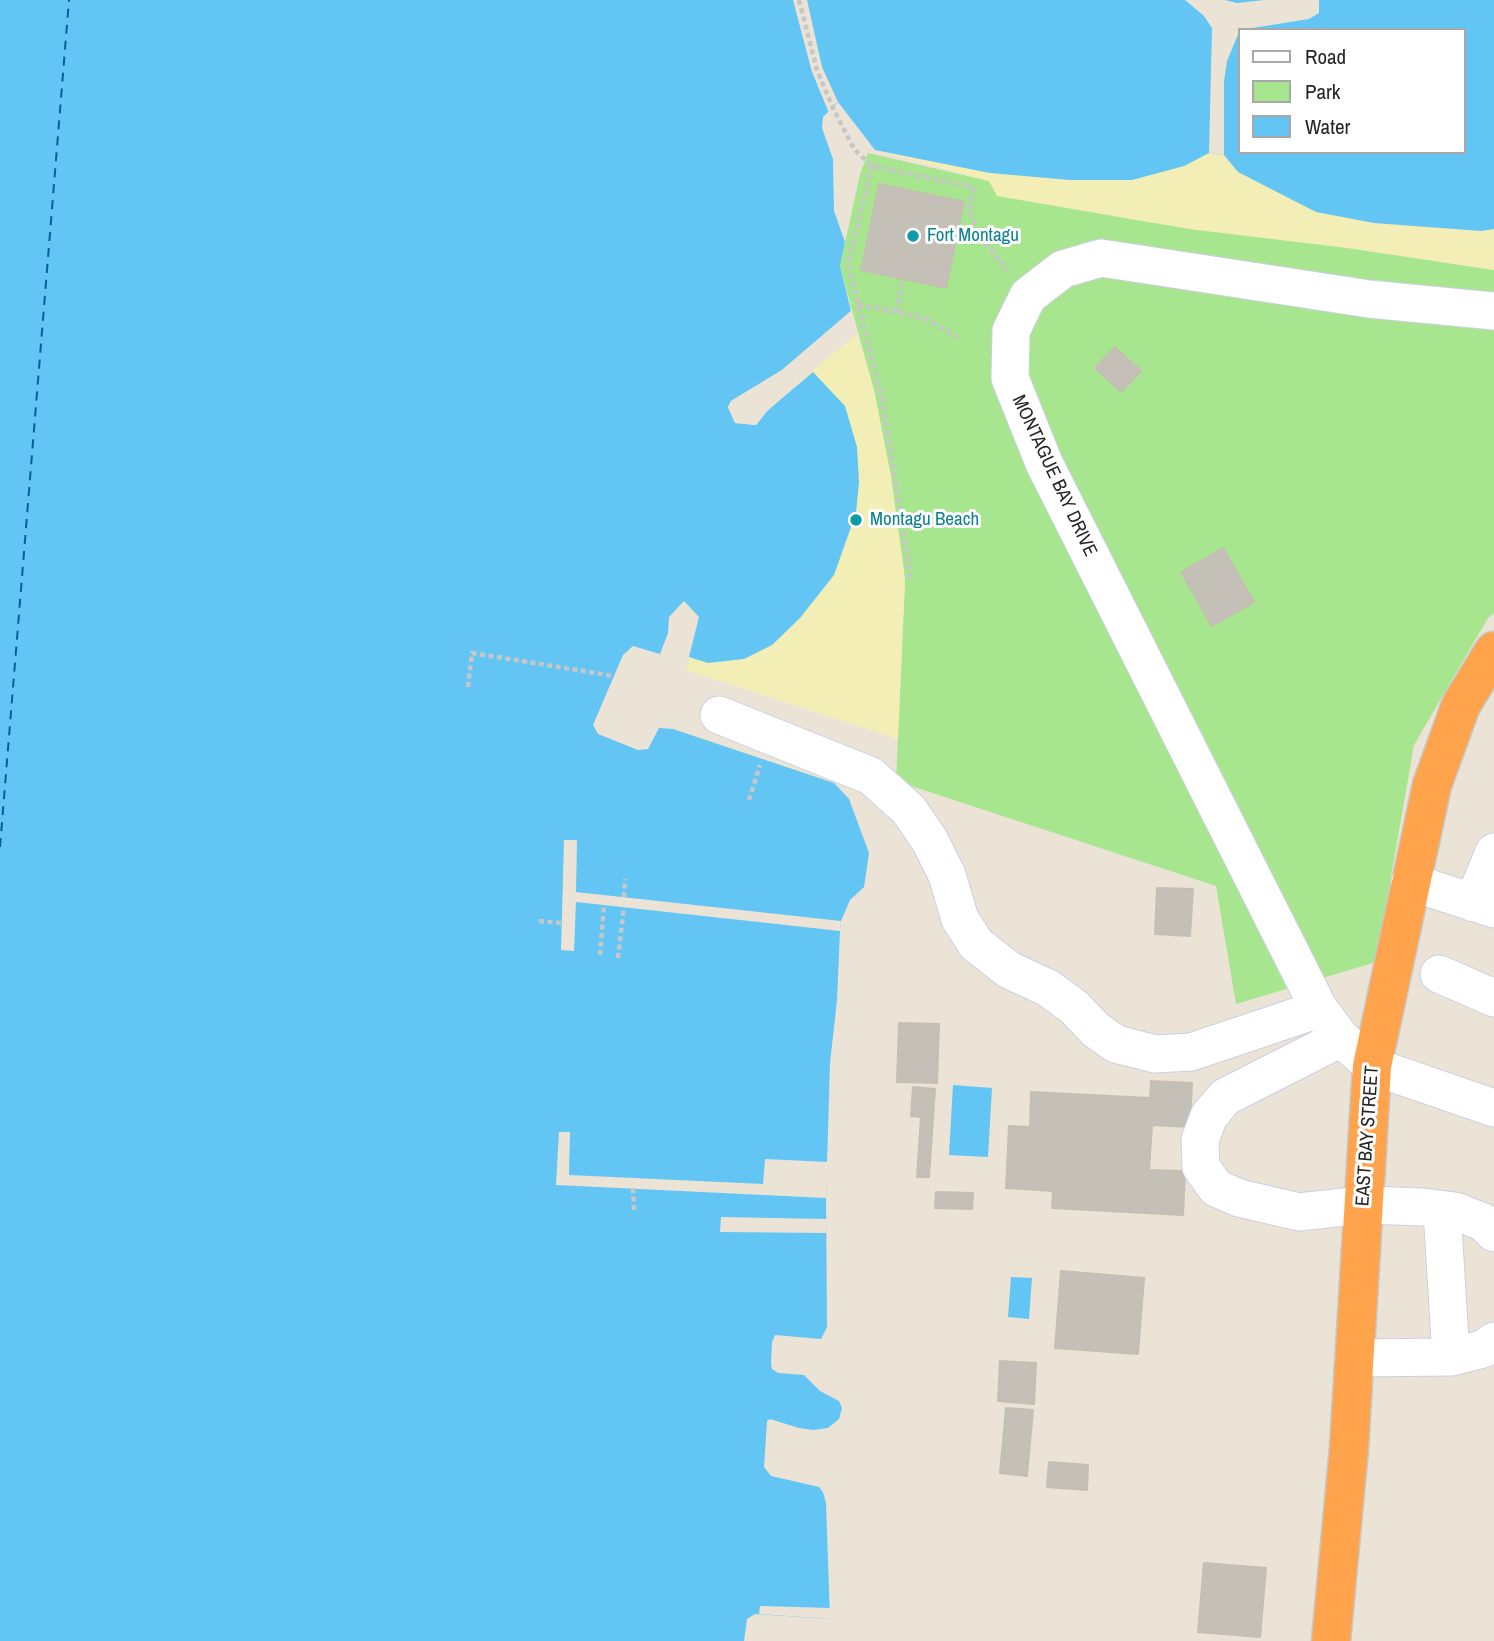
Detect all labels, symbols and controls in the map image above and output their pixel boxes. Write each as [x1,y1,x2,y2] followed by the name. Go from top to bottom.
[1238,28,1466,154] legend
[1305,42,1346,71] text: Road
[1305,77,1340,106] text: Park
[1305,112,1350,141] text: Water
[927,225,1019,247] place label: Fort Montagu
[905,228,921,244] marker: Fort Montagu
[1007,392,1101,560] street label: MONTAGUE BAY DRIVE
[870,509,979,531] place label: Montagu Beach
[848,512,864,528] marker: Montagu Beach
[1352,1065,1384,1207] street label: EAST BAY STREET

